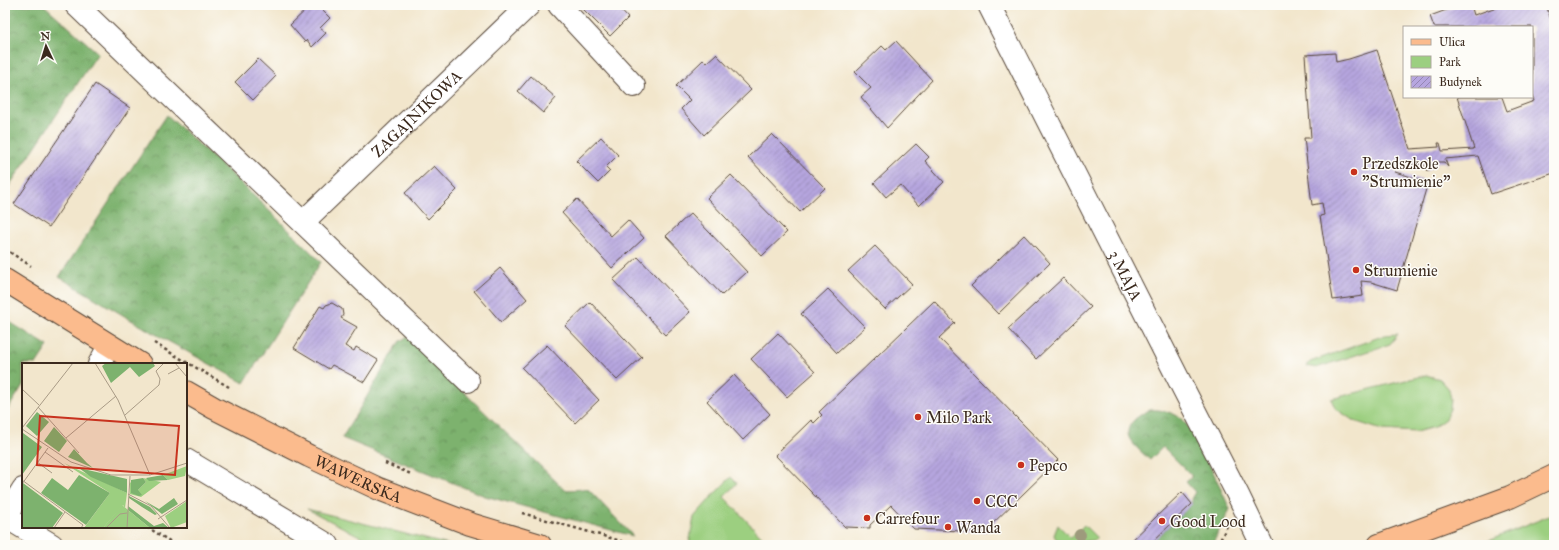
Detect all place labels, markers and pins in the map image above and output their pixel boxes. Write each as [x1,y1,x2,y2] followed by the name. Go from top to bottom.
[1362,154,1450,191] place label: Przedszkole "Strumienie"
[1349,167,1359,177] marker: Przedszkole "Strumienie"
[1364,261,1438,280] place label: Strumienie
[1351,265,1361,275] marker: Strumienie
[926,408,992,427] place label: Milo Park
[913,412,923,422] marker: Milo Park
[1029,456,1067,475] place label: Pepco
[1016,460,1026,470] marker: Pepco
[985,492,1018,511] place label: CCC
[972,496,982,506] marker: CCC
[875,509,939,528] place label: Carrefour
[1170,512,1246,531] place label: Good Lood
[862,513,872,523] marker: Carrefour
[1157,516,1167,526] marker: Good Lood
[956,518,1001,537] place label: Wanda
[943,522,953,532] marker: Wanda

